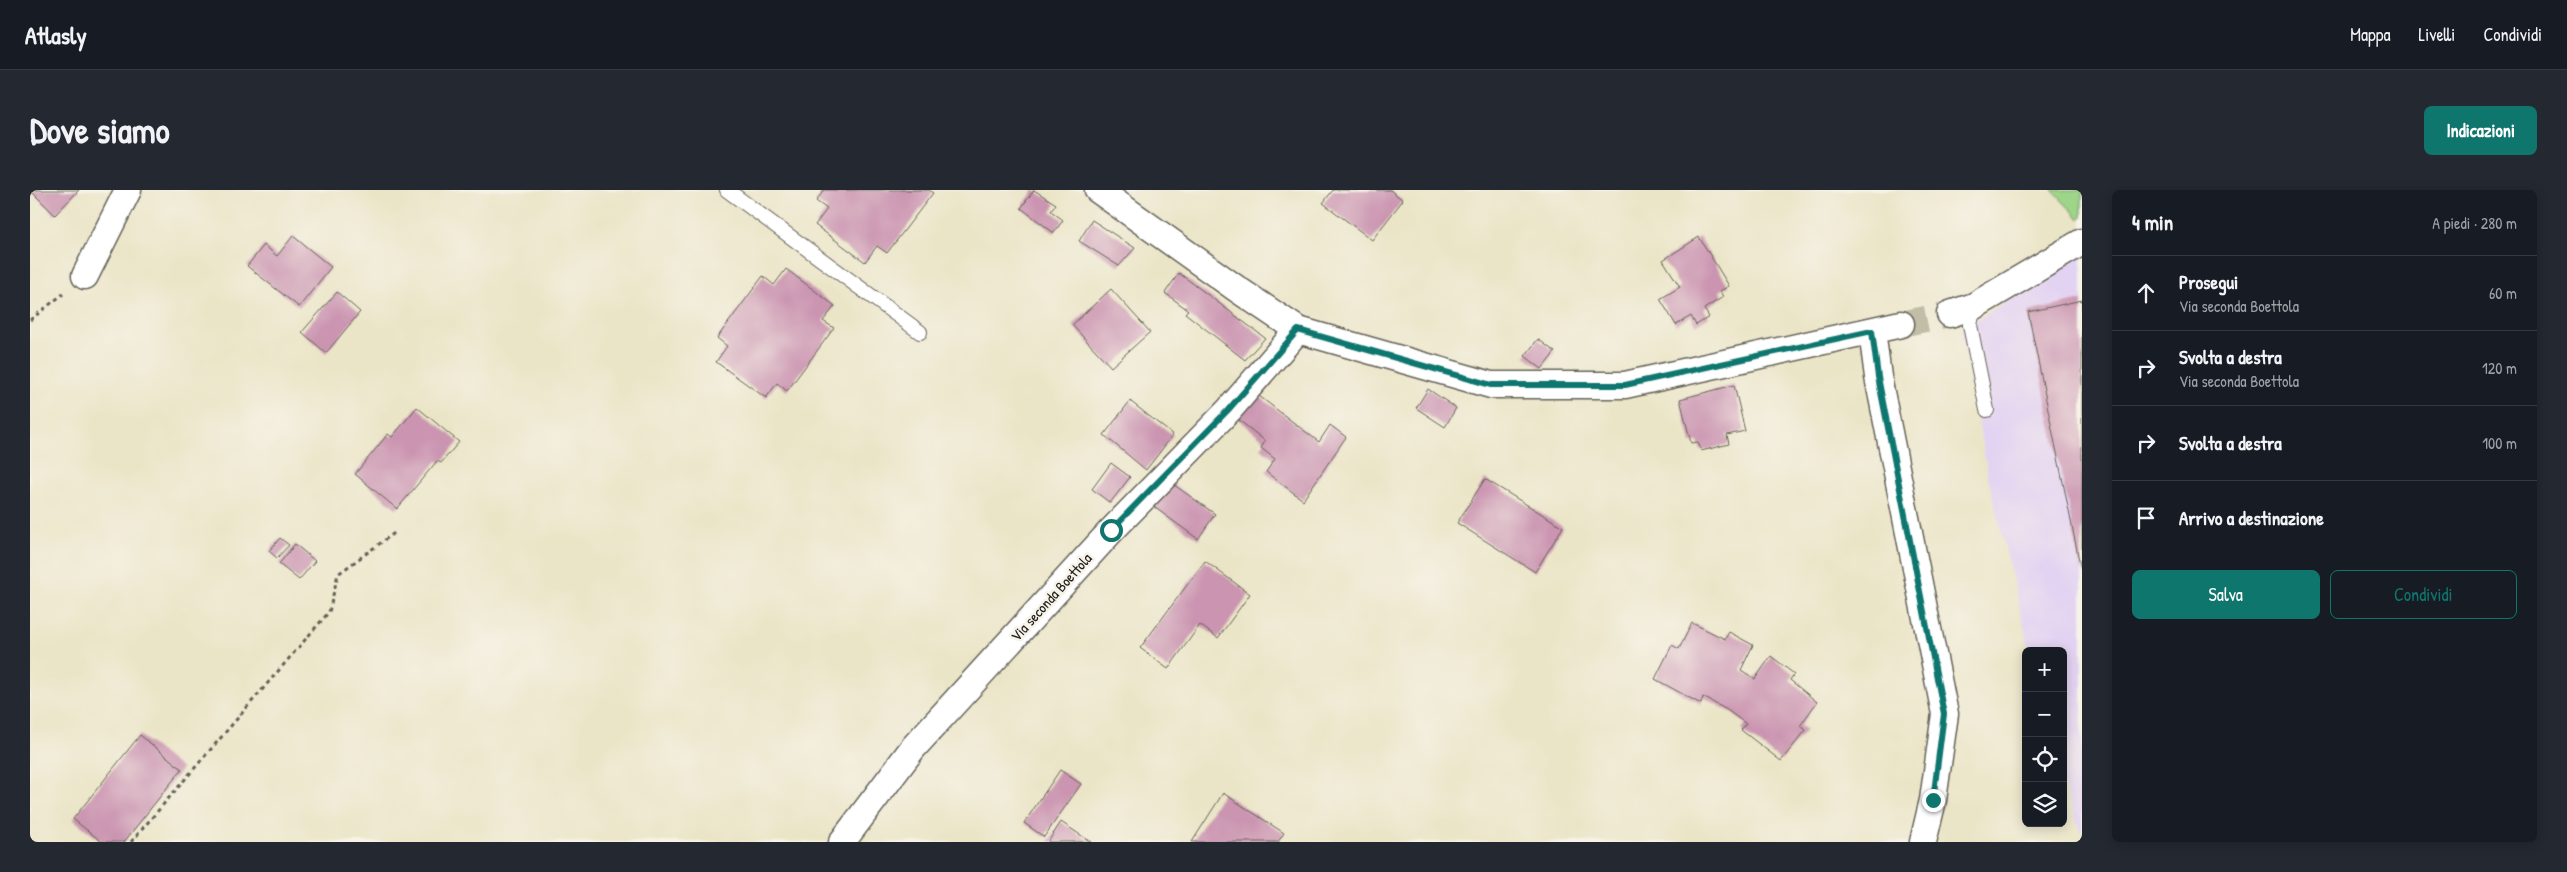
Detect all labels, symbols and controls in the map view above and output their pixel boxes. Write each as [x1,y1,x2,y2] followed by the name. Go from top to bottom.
[25,19,87,51] text: Atlasly
[2350,22,2391,47] text: Mappa
[2419,22,2455,47] text: Livelli
[2483,22,2542,47] text: Condividi
[2424,106,2537,155] button: Indicazioni
[30,107,170,154] text: Dove siamo
[2132,208,2173,237] text: 4 min
[2432,212,2517,234] text: A piedi · 280 m
[2179,269,2238,295] text: Prosegui
[2132,279,2160,307] icon: ahead
[2489,282,2517,304] text: 60 m
[2179,295,2299,317] text: Via seconda Boettola
[2179,344,2282,370] text: Svolta a destra
[2132,354,2160,382] icon: right
[2482,357,2517,379] text: 120 m
[2179,370,2299,392] text: Via seconda Boettola
[2132,429,2160,457] icon: right
[2179,430,2282,456] text: Svolta a destra
[2482,432,2517,454] text: 100 m
[2132,504,2160,532] icon: arrive
[2179,505,2324,531] text: Arrivo a destinazione
[1100,519,1123,542] route start
[1006,548,1097,646] street label: Via seconda Boettola
[2132,570,2320,619] button: Salva
[2330,570,2517,619] button: Condividi
[2022,647,2067,827] map controls
[2022,647,2067,692] button: +
[2022,692,2067,737] button: −
[2022,737,2067,782] button: locate
[2022,782,2067,827] button: layers
[1922,789,1945,812] route end

